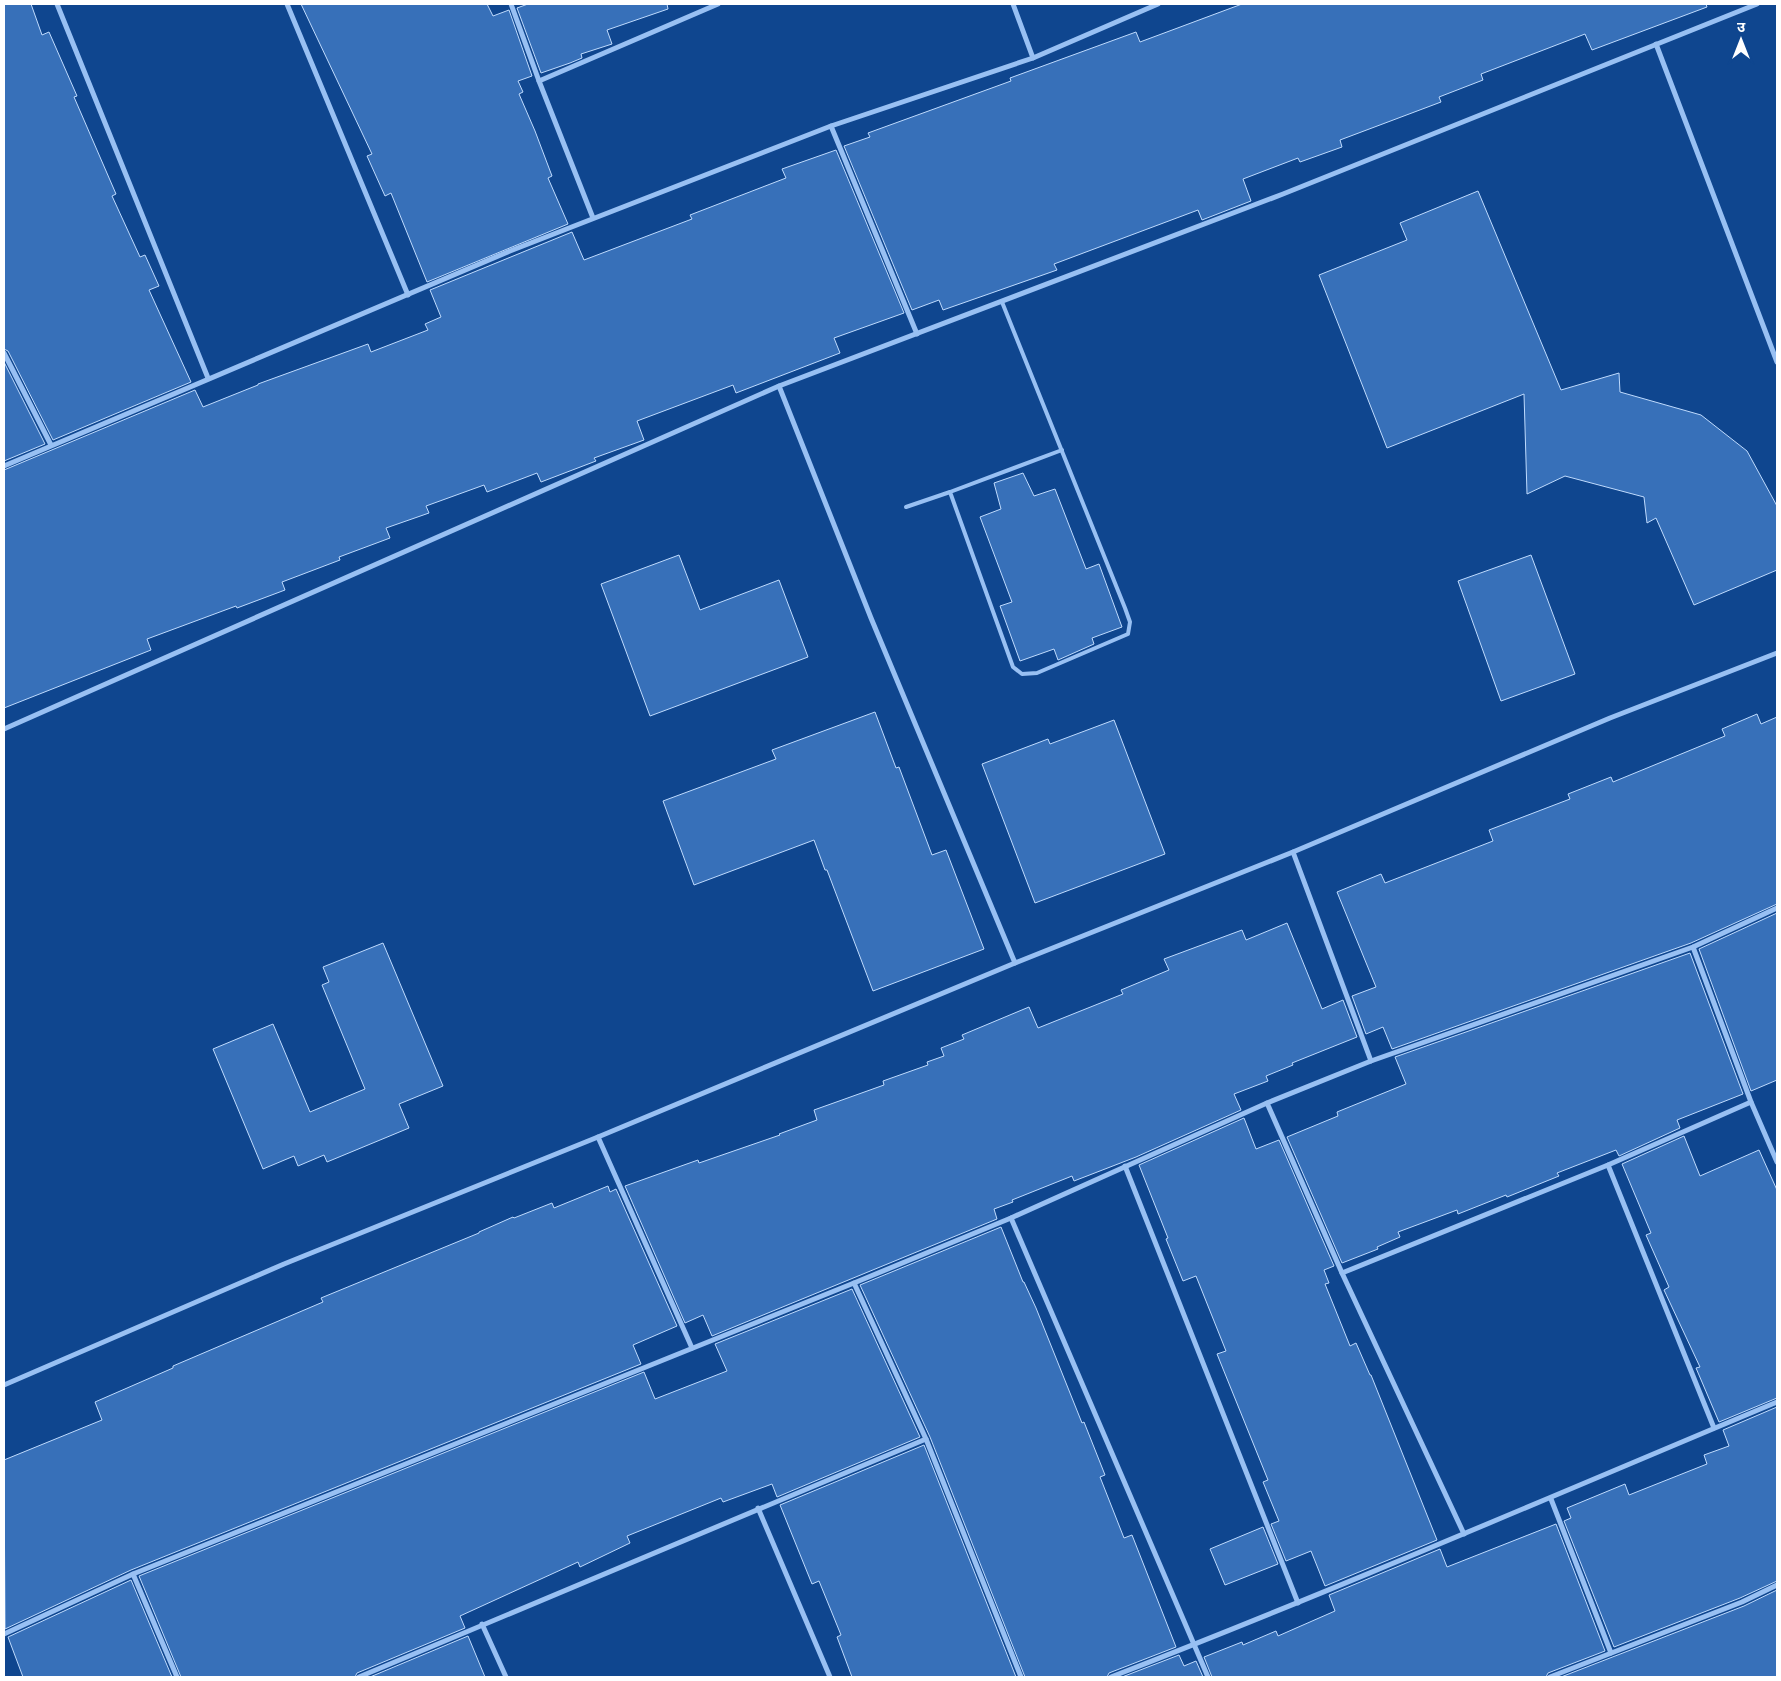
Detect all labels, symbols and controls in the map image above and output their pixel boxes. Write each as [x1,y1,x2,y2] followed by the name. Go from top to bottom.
[1716,15,1766,65] north arrow
[1737,18,1746,35] text: उ

